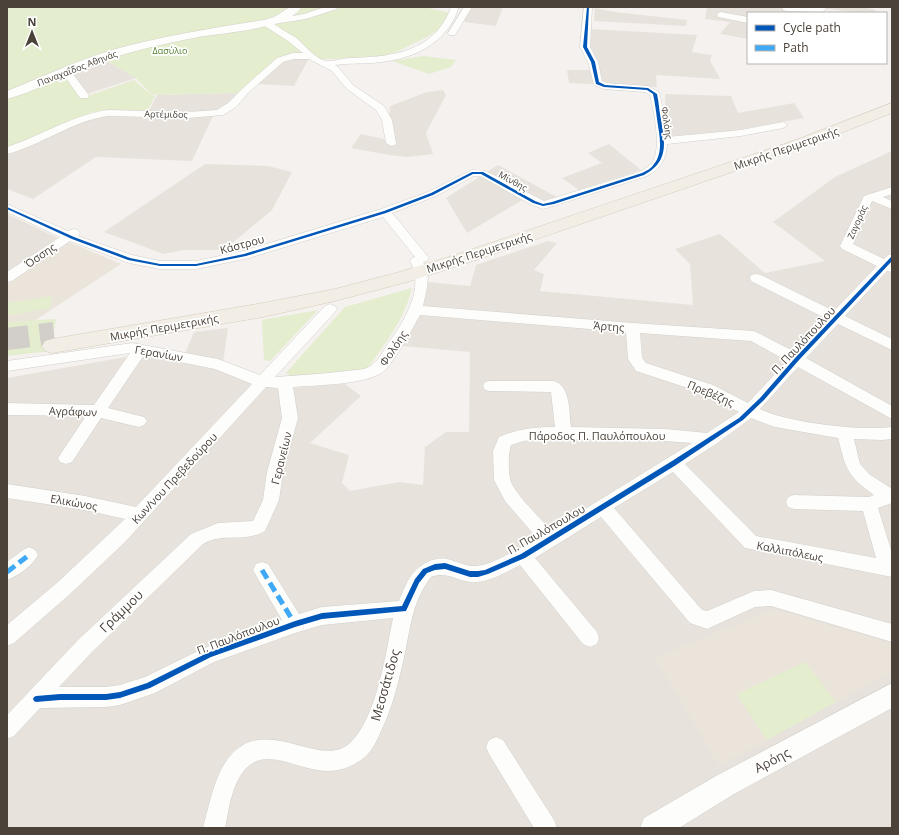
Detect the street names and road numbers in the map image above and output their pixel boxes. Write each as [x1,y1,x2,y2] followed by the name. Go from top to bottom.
[35,47,119,89] street label: Παναχαΐδος Αθηνάς
[658,106,676,141] street label: Φολόης
[144,107,188,121] street label: Αρτέμιδος
[732,123,840,173] street label: Μικρής Περιμετρικής
[496,168,530,195] street label: Μίνθης
[844,202,871,241] street label: Ζαγοράς
[424,228,534,276] street label: Μικρής Περιμετρικής
[218,231,266,257] street label: Κάστρου
[21,239,59,271] street label: Όσσης
[768,303,838,377] street label: Π. Παυλόπουλου
[109,310,219,344] street label: Μικρής Περιμετρικής
[593,317,625,335] street label: Άρτης
[376,327,410,369] street label: Φολόης
[134,341,184,365] street label: Γερανίων
[685,376,737,410] street label: Πρεβέζης
[49,403,97,419] street label: Αγράφων
[529,428,666,443] street label: Πάροδος Π. Παυλόπουλου
[128,429,220,527] street label: Κων/νου Πρεβεδούρου
[267,430,295,486] street label: Γερανείων
[49,490,99,514] street label: Ελικώνος
[504,501,588,557] street label: Π. Παυλόπουλου
[755,537,825,565] street label: Καλλιπόλεως
[95,586,147,636] street label: Γράμμου
[195,612,282,658] street label: Π. Παυλόπουλου
[366,647,404,723] street label: Μεσσάτιδος
[751,743,793,777] street label: Αρόης

